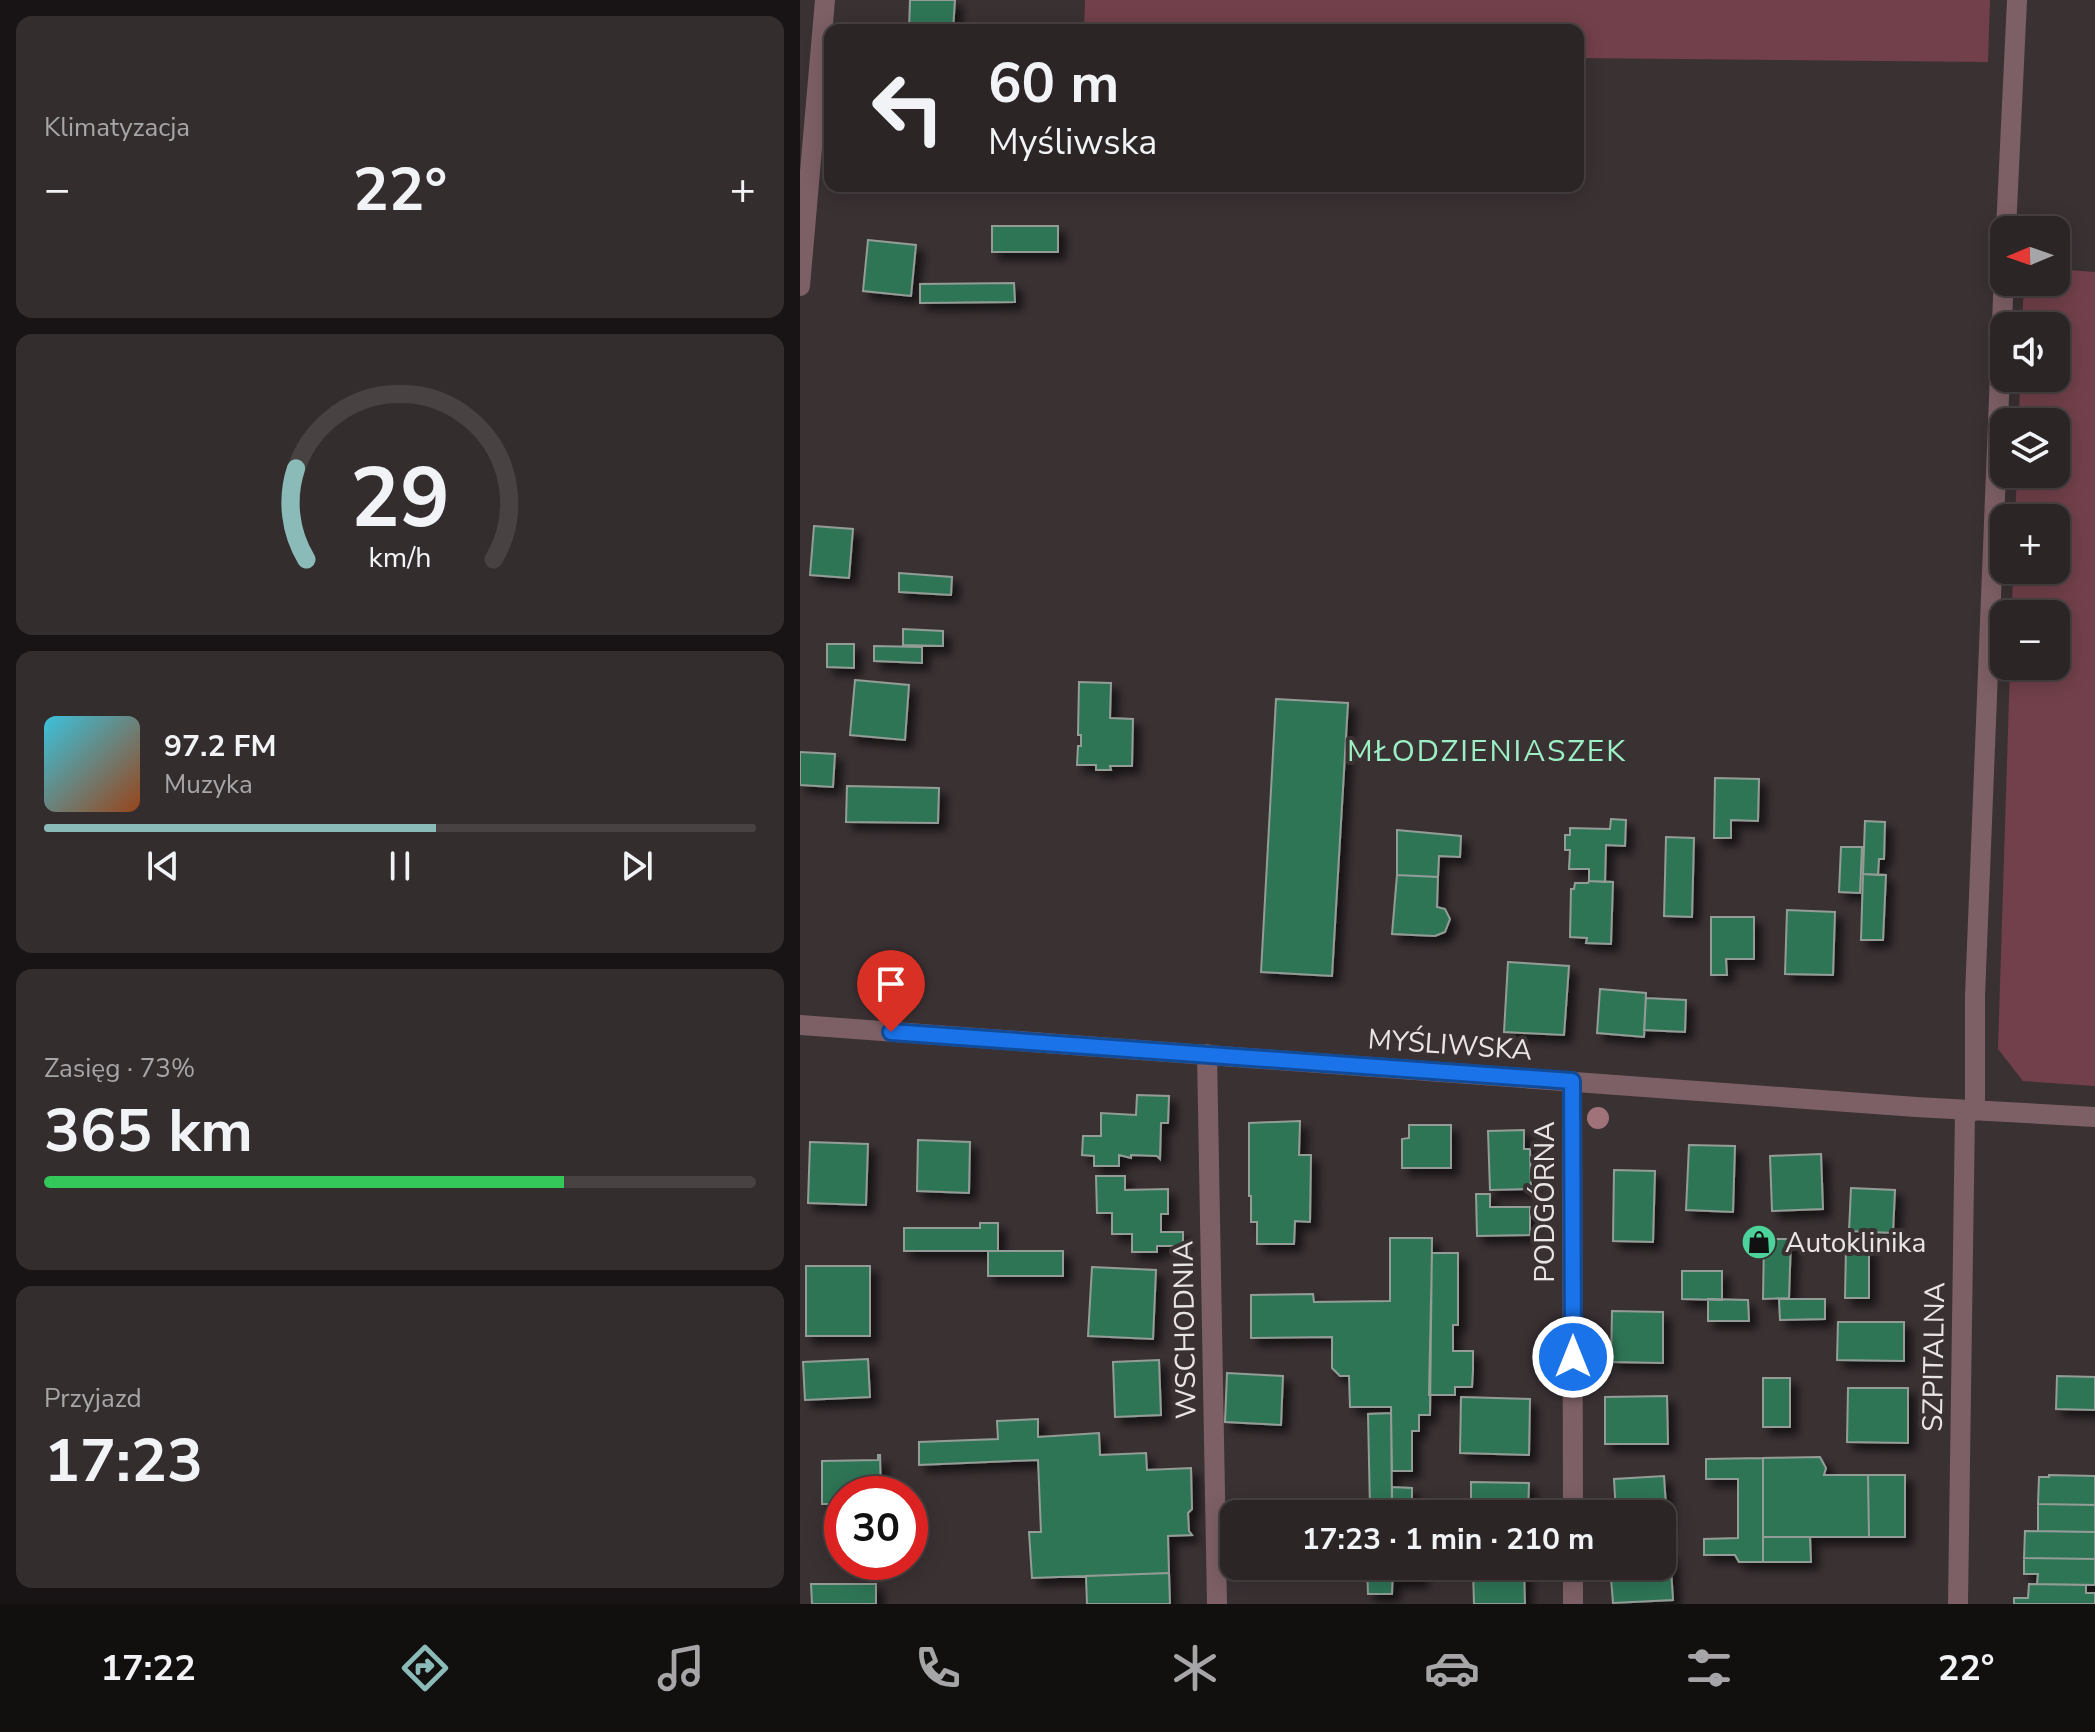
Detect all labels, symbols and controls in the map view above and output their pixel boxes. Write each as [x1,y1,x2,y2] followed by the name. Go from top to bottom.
[988,45,1119,122] text: 60 m
[856,56,960,160] icon: left
[44,110,190,145] text: Klimatyzacja
[988,118,1157,167] text: Myśliwska
[353,149,447,231] text: 22°
[44,160,70,220] text: −
[730,160,756,220] text: +
[1990,216,2070,296] north arrow
[1990,216,2070,680] map controls
[1990,312,2070,392] button: sound
[1990,408,2070,488] button: layers
[350,442,450,555] text: 29
[1990,504,2070,584] button: +
[369,539,431,578] text: km/h
[1990,600,2070,680] button: −
[164,726,276,767] text: 97.2 FM
[1347,731,1627,772] district label: MŁODZIENIASZEK
[164,767,253,802] text: Muzyka
[141,844,185,888] icon: previous
[378,844,422,888] icon: pause
[615,844,659,888] icon: next
[857,950,925,1032] pin
[869,962,913,1006] icon: arrive
[1367,1020,1533,1070] street label: MYŚLIWSKA
[44,1051,195,1086] text: Zasięg · 73%
[44,1090,253,1172] text: 365 km
[1526,1121,1564,1283] street label: PODGÓRNA
[1740,1223,1778,1261] shop icon: Autoklinika
[1785,1224,1926,1262] place label: Autoklinika
[1164,1240,1206,1420] street label: WSCHODNIA
[1914,1282,1954,1432] street label: SZPITALNA
[1531,1315,1615,1399] position arrow
[44,1381,142,1416] text: Przyjazd
[44,1420,203,1502] text: 17:23
[824,1476,928,1580] speed limit sign: 30
[1302,1519,1594,1560] text: 17:23 · 1 min · 210 m
[397,1640,453,1696] icon: directions
[653,1640,709,1696] icon: music
[910,1640,966,1696] icon: phone
[1167,1640,1223,1696] icon: climate
[1424,1640,1480,1696] icon: car
[1681,1640,1737,1696] icon: filters
[100,1644,196,1693] text: 17:22
[1938,1644,1995,1693] text: 22°

